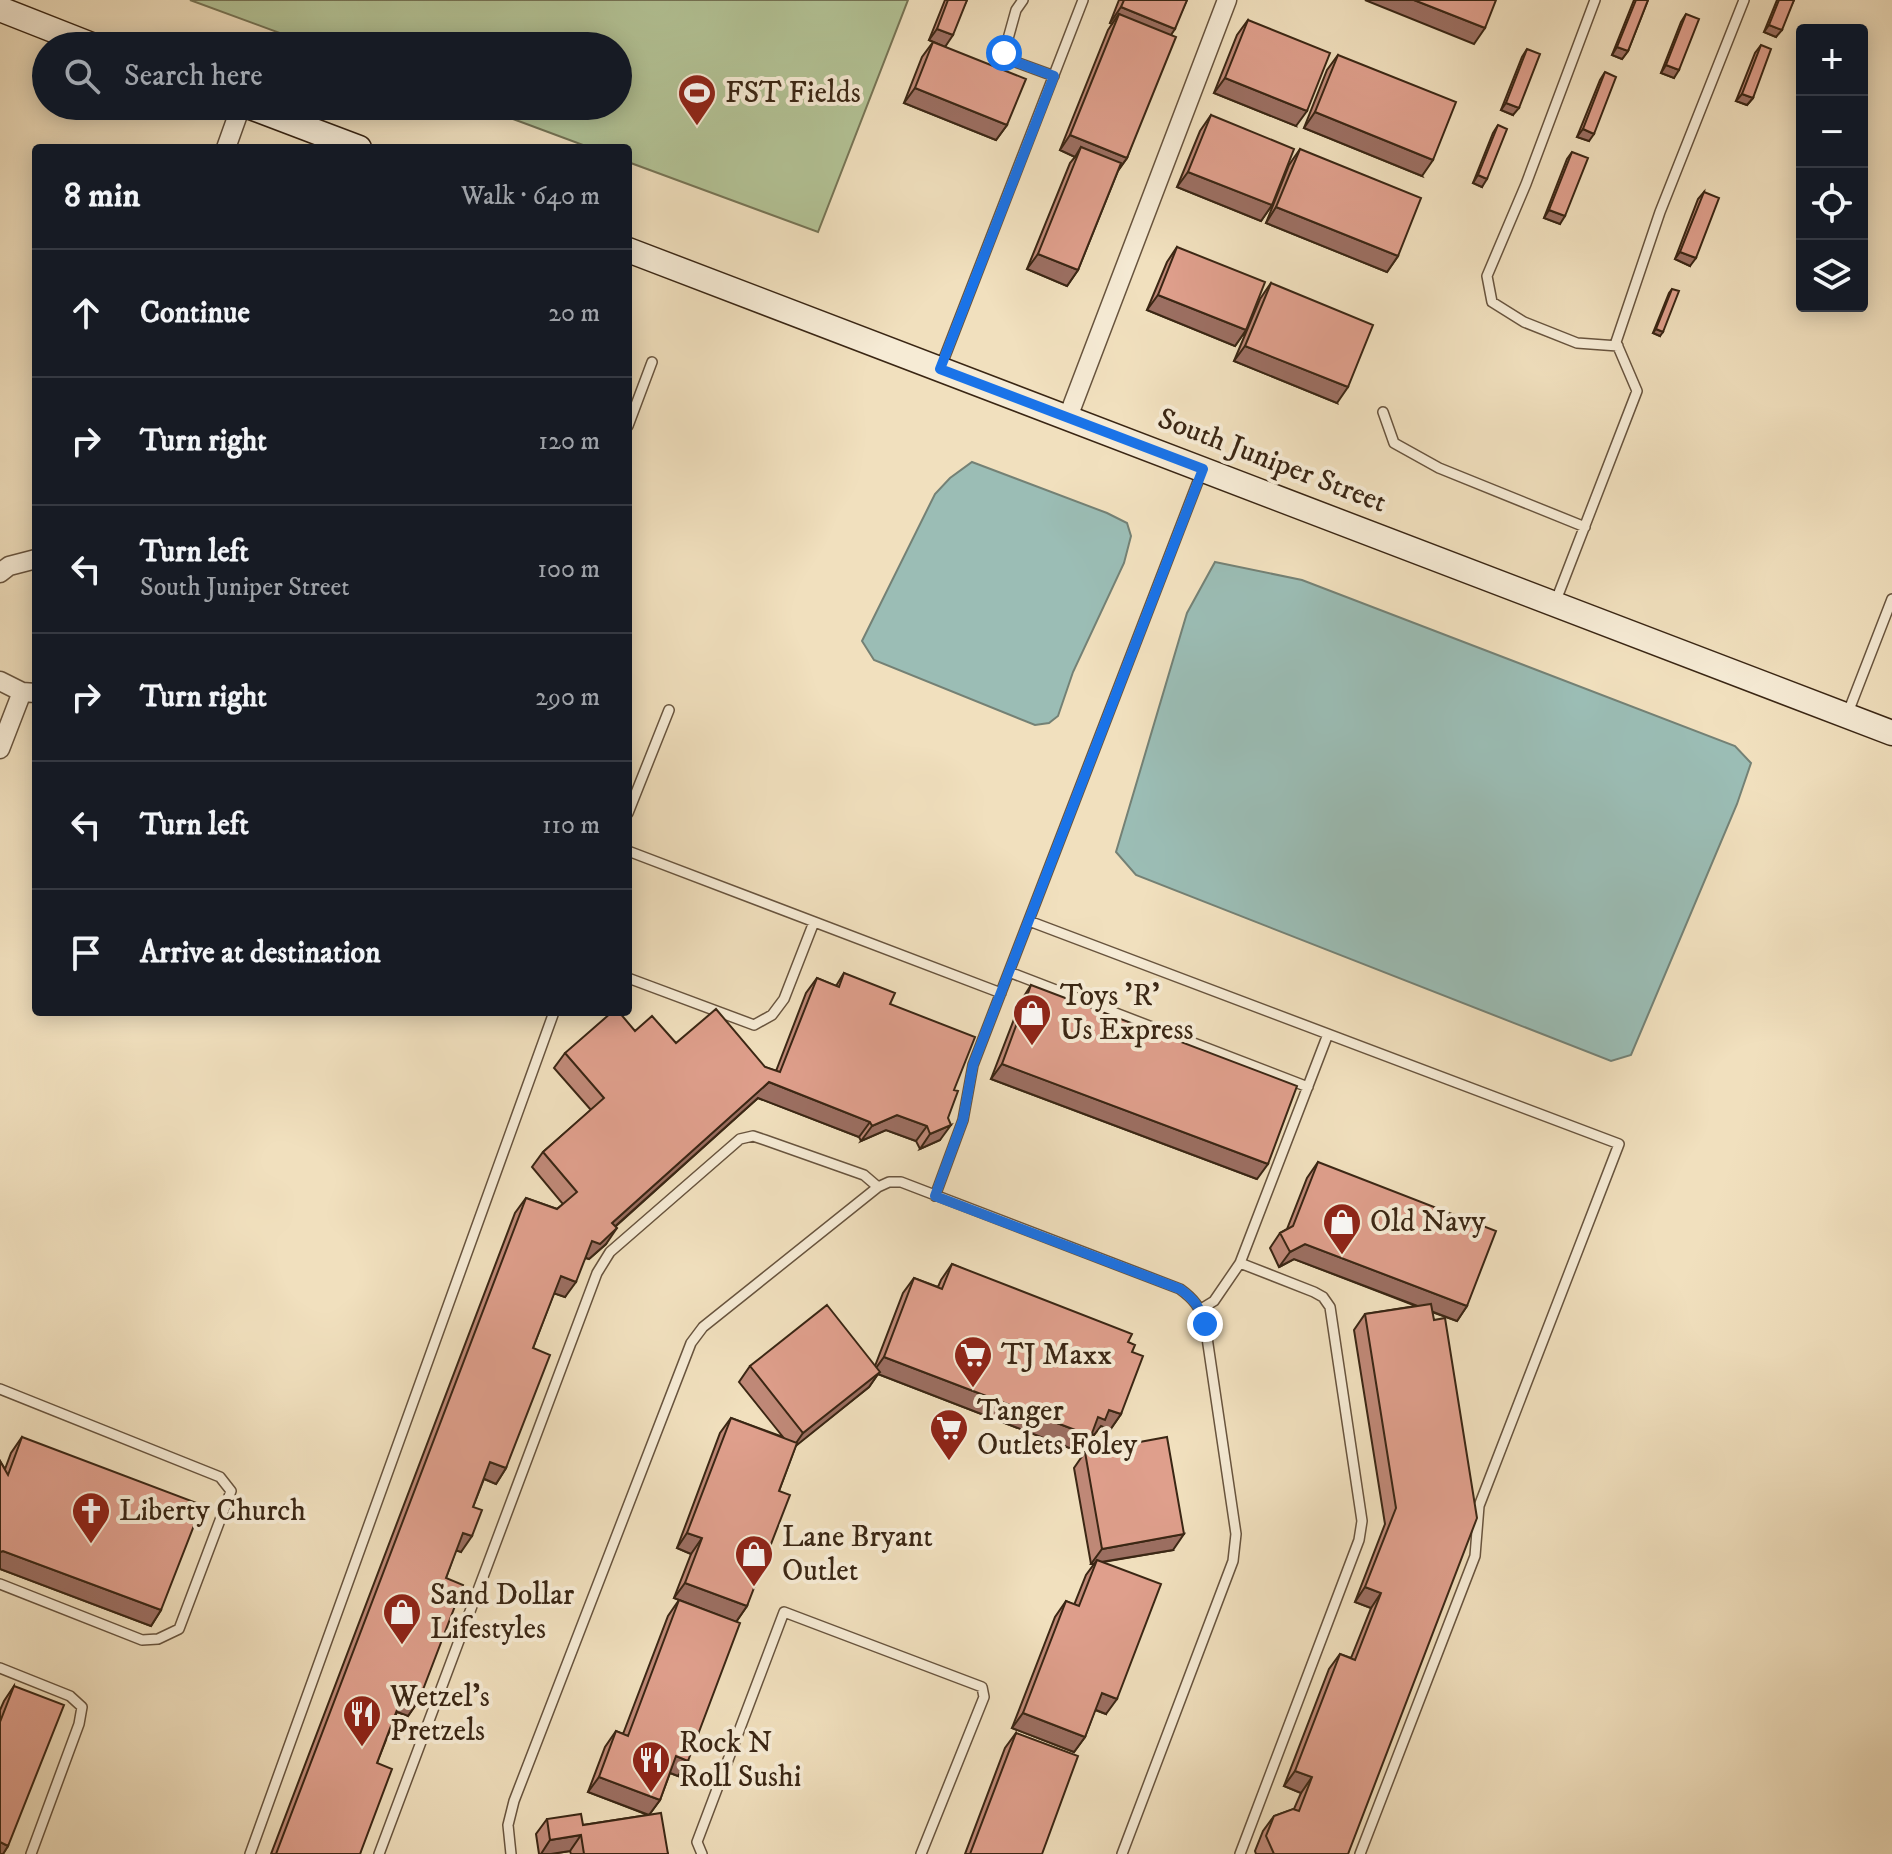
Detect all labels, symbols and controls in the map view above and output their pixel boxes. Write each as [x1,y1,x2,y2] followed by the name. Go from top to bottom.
[1796,24,1868,312] map controls
[1796,24,1868,96] button: +
[32,32,632,120] search box
[986,35,1022,71] route start
[60,54,104,98] icon: search
[124,58,263,95] text: Search here
[676,72,718,127] sports icon: FST Fields
[725,75,861,112] place label: FST Fields
[1796,96,1868,168] button: −
[1796,168,1868,240] button: locate
[64,175,140,217] text: 8 min
[461,180,600,213] text: Walk · 640 m
[1796,240,1868,312] button: layers
[64,291,108,335] icon: ahead
[140,295,250,332] text: Continue
[548,297,600,330] text: 20 m
[1152,400,1392,522] street label: South Juniper Street
[64,419,108,463] icon: right
[140,423,267,460] text: Turn right
[539,425,600,458] text: 120 m
[140,534,249,571] text: Turn left
[64,547,108,591] icon: left
[537,553,600,586] text: 100 m
[140,571,350,604] text: South Juniper Street
[64,675,108,719] icon: right
[140,679,267,716] text: Turn right
[535,681,600,714] text: 290 m
[64,803,108,847] icon: left
[140,807,249,844] text: Turn left
[542,809,600,842] text: 110 m
[64,931,108,975] icon: arrive
[140,935,381,972] text: Arrive at destination
[1060,978,1194,1049] place label: Toys 'R' Us Express
[1011,992,1053,1047] shop icon: Toys 'R' Us Express
[1321,1201,1363,1256] shop icon: Old Navy
[1370,1204,1486,1241] place label: Old Navy
[1187,1306,1223,1342] route end
[952,1334,994,1389] supermarket icon: TJ Maxx
[1001,1337,1112,1374] place label: TJ Maxx
[977,1393,1138,1464] place label: Tanger Outlets Foley
[928,1407,970,1462] supermarket icon: Tanger Outlets Foley
[70,1490,112,1545] church icon: Liberty Church
[119,1493,306,1530] place label: Liberty Church
[782,1519,933,1590] place label: Lane Bryant Outlet
[733,1533,775,1588] shop icon: Lane Bryant Outlet
[430,1577,574,1648] place label: Sand Dollar Lifestyles
[381,1591,423,1646] shop icon: Sand Dollar Lifestyles
[389,1679,490,1750] place label: Wetzel's Pretzels
[341,1693,383,1748] restaurant icon: Wetzel's Pretzels
[679,1725,801,1796] place label: Rock N Roll Sushi
[630,1739,672,1794] restaurant icon: Rock N Roll Sushi

